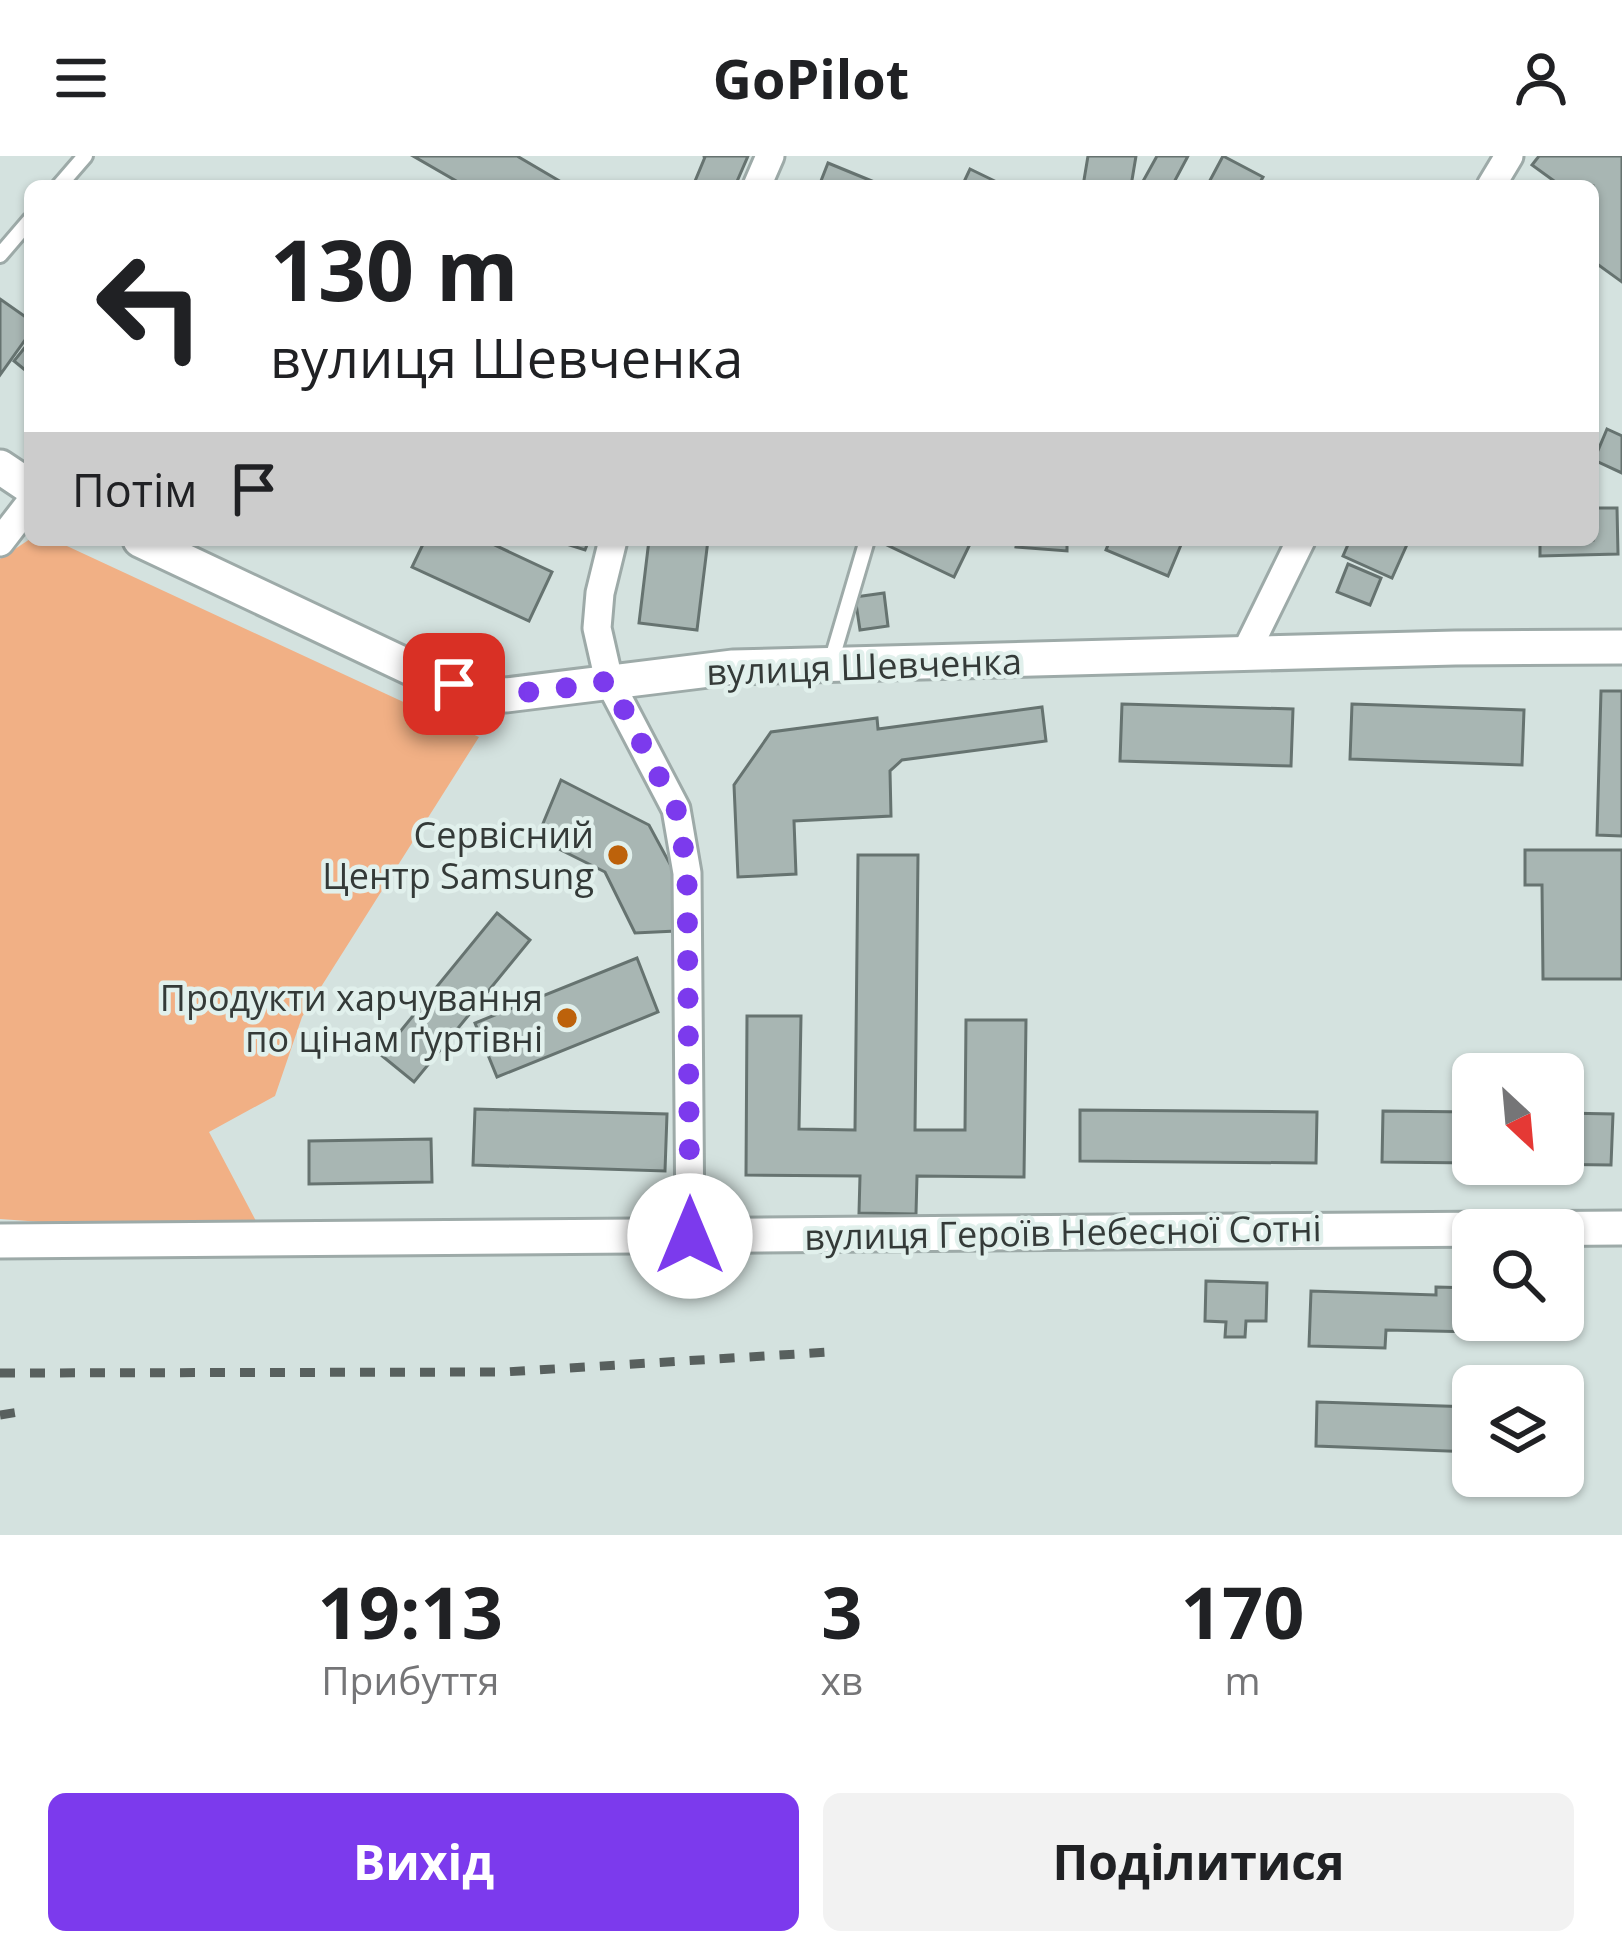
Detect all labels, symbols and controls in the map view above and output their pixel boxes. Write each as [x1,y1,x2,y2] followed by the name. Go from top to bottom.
[713,41,909,115] text: GoPilot
[48,45,114,111] icon: menu
[1508,45,1574,111] icon: person
[270,211,518,326] text: 130 m
[72,228,228,384] icon: left
[270,320,743,394] text: вулиця Шевченка
[221,456,287,522] icon: arrive
[72,459,197,520] text: Потім
[403,633,505,735] pin
[705,636,1023,696] street label: вулиця Шевченка
[421,651,487,717] icon: arrive
[322,810,594,900] place label: Сервісний Центр Samsung
[605,842,631,868] marker: Сервісний Центр Samsung
[160,973,543,1063] place label: Продукти харчування по цінам ґуртівні
[554,1005,580,1031] marker: Продукти харчування по цінам ґуртівні
[1452,1053,1584,1185] north arrow
[1452,1053,1584,1497] map controls
[627,1173,753,1299] position arrow
[804,1203,1322,1261] street label: вулиця Героїв Небесної Сотні
[1452,1209,1584,1341] button: search
[1452,1365,1584,1497] button: layers
[318,1562,503,1660] text: 19:13
[821,1562,862,1660] text: 3
[1181,1562,1304,1660] text: 170
[321,1653,499,1706] text: Прибуття
[820,1653,863,1706] text: хв
[1225,1653,1261,1706] text: m
[48,1793,799,1931] button: Вихід
[823,1793,1574,1931] button: Поділитися

